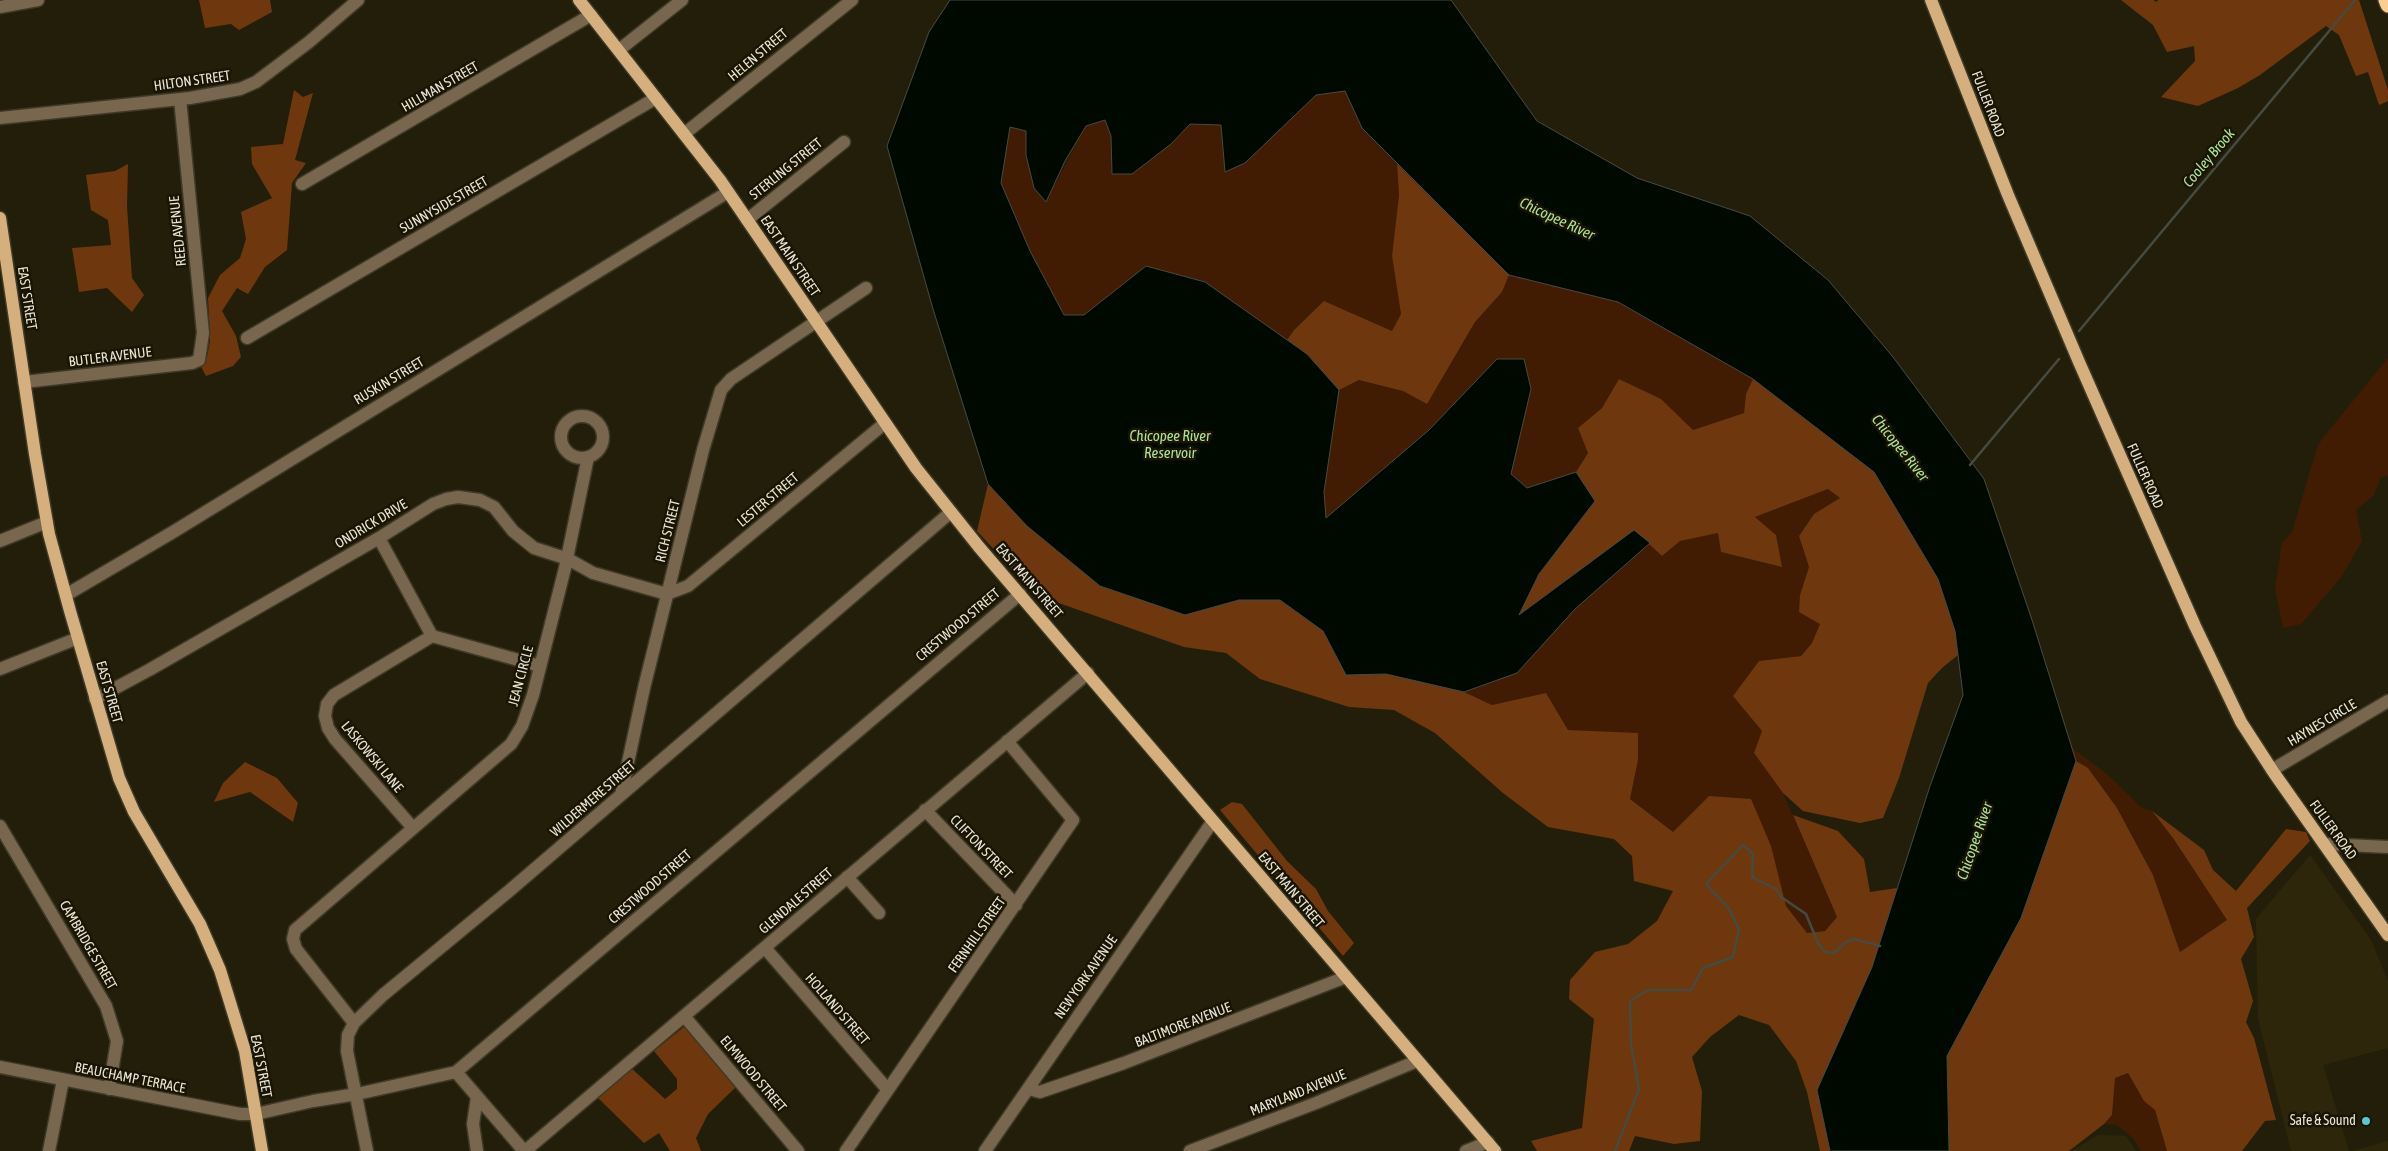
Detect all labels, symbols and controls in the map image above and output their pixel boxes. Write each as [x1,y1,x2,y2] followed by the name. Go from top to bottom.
[725,25,791,85] street label: HELEN STREET
[399,58,481,116] street label: HILLMAN STREET
[153,67,231,95] street label: HILTON STREET
[1968,69,2008,139] street label: FULLER ROAD
[2179,125,2239,191] water label: Cooley Brook
[746,135,826,203] street label: STERLING STREET
[397,173,491,237] street label: SUNNYSIDE STREET
[1517,194,1597,244] water label: Chicopee River
[166,195,190,267] street label: REED AVENUE
[757,212,823,300] street label: EAST MAIN STREET
[14,265,40,331] street label: EAST STREET
[68,344,152,370] street label: BUTLER AVENUE
[351,353,427,409] street label: RUSKIN STREET
[1868,411,1932,485] water label: Chicopee River
[1130,427,1210,462] water label: Chicopee River Reservoir
[2123,441,2167,511] street label: FULLER ROAD
[734,469,802,531] street label: LESTER STREET
[332,496,410,552] street label: ONDRICK DRIVE
[652,498,684,564] street label: RICH STREET
[992,540,1066,622] street label: EAST MAIN STREET
[913,585,1003,665] street label: CRESTWOOD STREET
[505,644,537,708] street label: JEAN CIRCLE
[92,659,126,725] street label: EAST STREET
[2285,696,2359,750] street label: HAYNES CIRCLE
[337,718,407,796] street label: LASKOWSKI LANE
[547,757,639,841] street label: WILDERMERE STREET
[2306,797,2360,863] street label: FULLER ROAD
[1953,800,1997,882] water label: Chicopee River
[946,812,1016,882] street label: CLIFTON STREET
[605,846,695,928] street label: CRESTWOOD STREET
[1254,849,1328,931] street label: EAST MAIN STREET
[756,864,836,938] street label: GLENDALE STREET
[945,894,1009,976] street label: FERNHILL STREET
[56,898,120,992] street label: CAMBRIDGE STREET
[1051,932,1121,1022] street label: NEW YORK AVENUE
[801,970,873,1048] street label: HOLLAND STREET
[1133,999,1233,1051] street label: BALTIMORE AVENUE
[247,1033,275,1099] street label: EAST STREET
[716,1033,790,1115] street label: ELMWOOD STREET
[73,1059,187,1097] street label: BEAUCHAMP TERRACE
[1248,1066,1348,1120] street label: MARYLAND AVENUE
[2290,1113,2356,1129] place label: Safe & Sound
[2360,1115,2372,1127] marker: Safe & Sound

